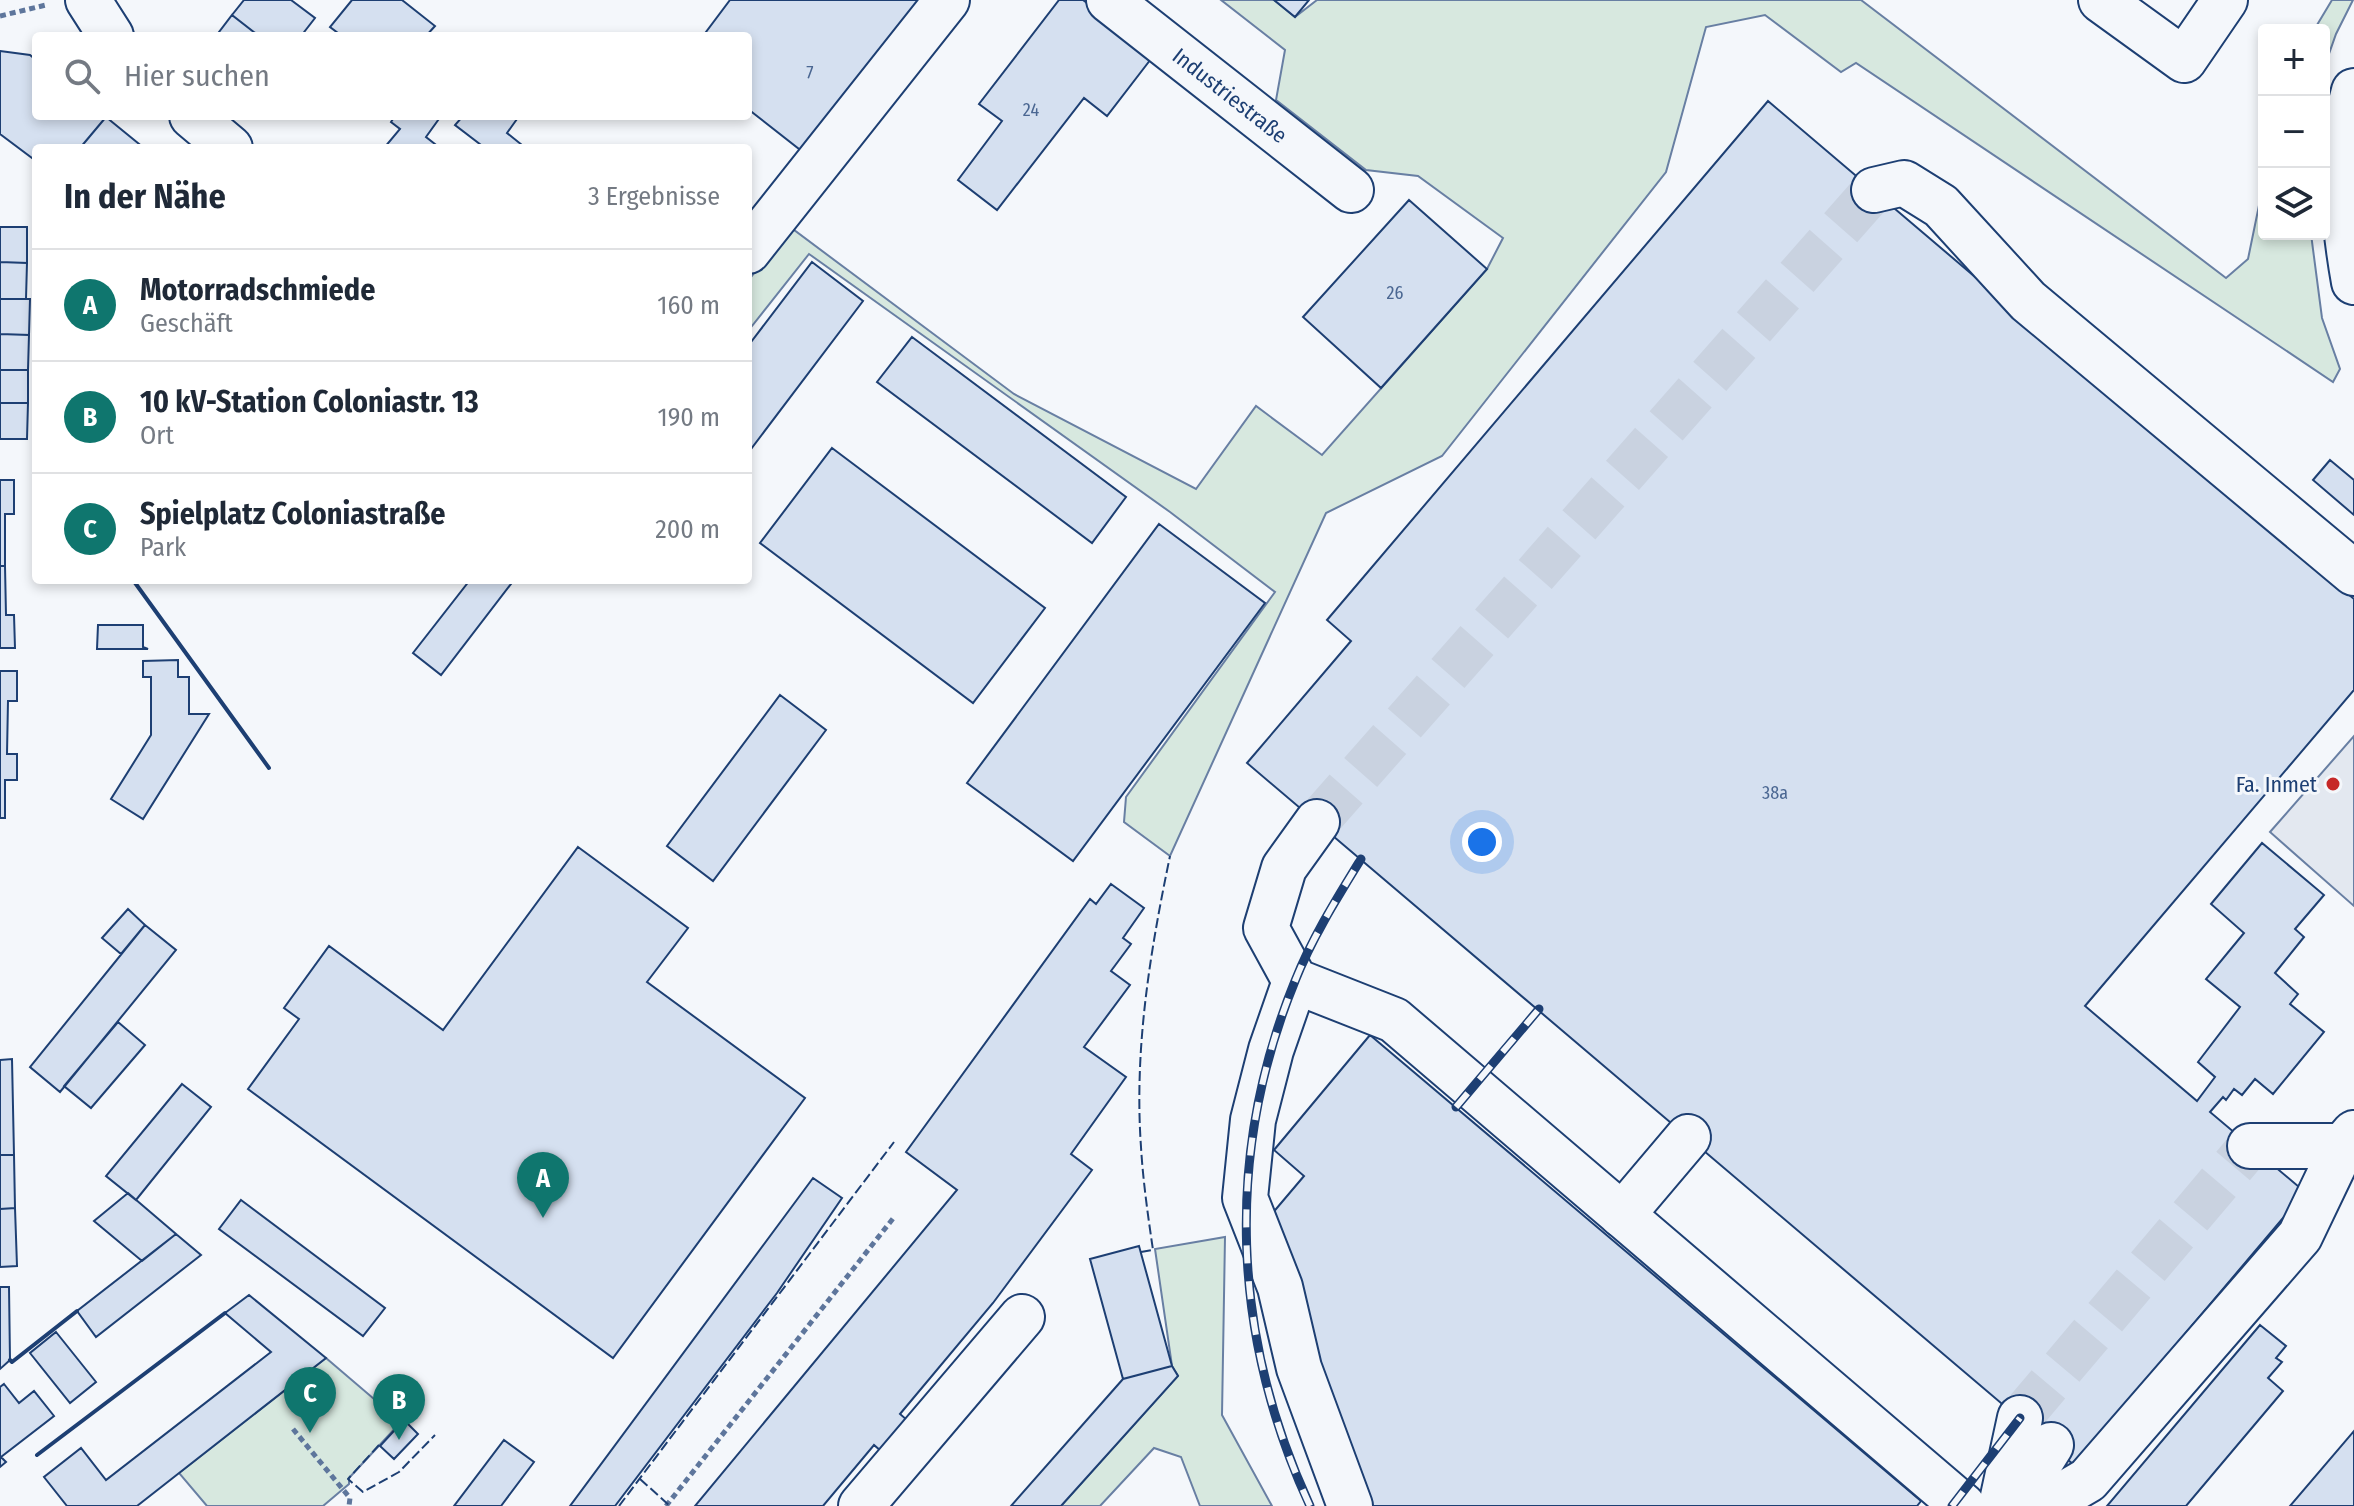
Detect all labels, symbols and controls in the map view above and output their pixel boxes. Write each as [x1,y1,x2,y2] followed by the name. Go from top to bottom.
[2258,24,2330,240] map controls
[2258,24,2330,96] button: +
[32,32,752,120] search box
[1167,42,1293,148] street label: Industriestraße
[60,54,104,98] icon: search
[124,58,270,94] text: Hier suchen
[806,62,814,84] house number: 7
[2258,96,2330,168] button: −
[1023,99,1039,121] house number: 24
[2258,168,2330,240] button: layers
[64,176,226,217] text: In der Nähe
[588,181,720,212] text: 3 Ergebnisse
[140,272,375,308] text: Motorradschmiede
[1387,282,1404,304] house number: 26
[83,290,97,321] text: A
[657,290,720,321] text: 160 m
[140,308,233,339] text: Geschäft
[140,384,479,420] text: 10 kV-Station Coloniastr. 13
[83,402,97,433] text: B
[658,402,720,433] text: 190 m
[140,420,174,451] text: Ort
[140,496,446,532] text: Spielplatz Coloniastraße
[83,514,97,545] text: C
[655,514,720,545] text: 200 m
[140,532,186,563] text: Park
[2236,771,2318,798] place label: Fa. Inmet
[2324,775,2342,793] marker: Fa. Inmet
[1762,782,1788,804] house number: 38a
[1462,822,1502,862] your location
[517,1152,569,1218] pin: A
[284,1367,336,1433] pin: C
[373,1374,425,1440] pin: B

